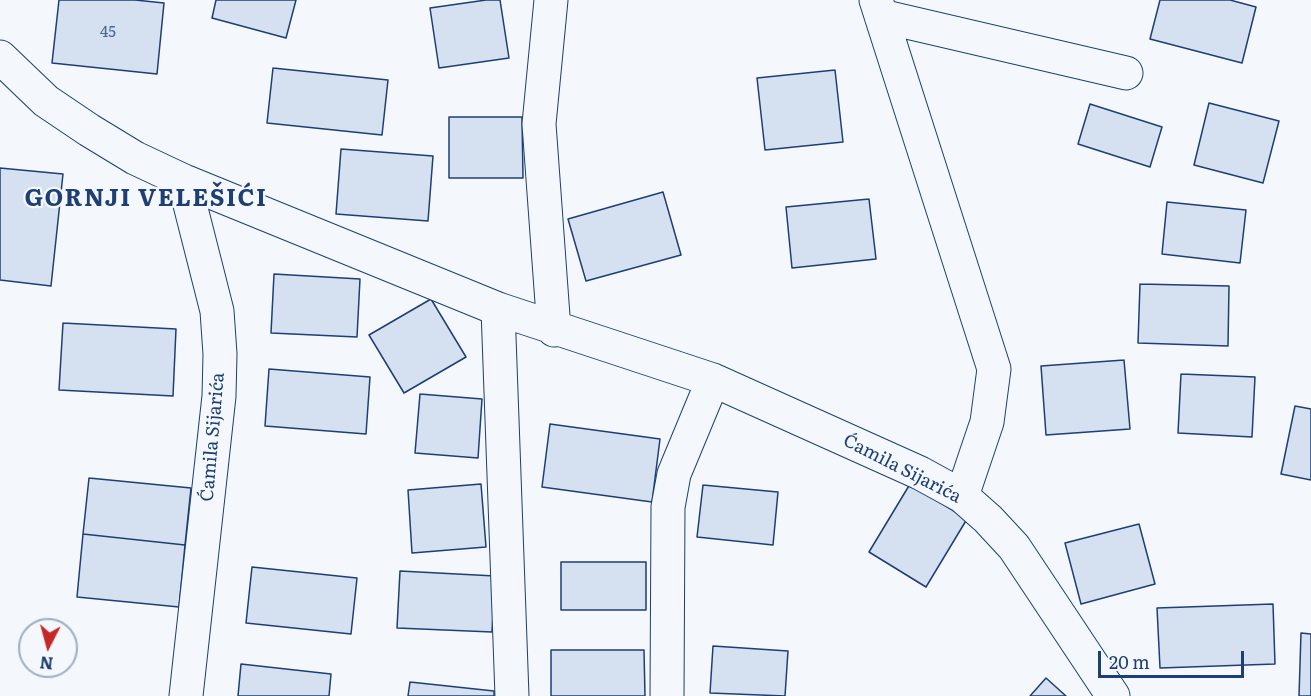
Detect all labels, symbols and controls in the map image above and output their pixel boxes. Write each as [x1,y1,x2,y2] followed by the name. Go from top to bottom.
[100,24,116,42] house number: 45
[24,185,268,213] district label: GORNJI VELEŠIĆI
[197,372,229,502] street label: Ćamila Sijarića
[839,430,965,508] street label: Ćamila Sijarića
[18,618,78,678] north arrow
[1101,639,1246,677] scale bar
[1109,648,1150,675] text: 20 m
[38,651,54,677] text: N

